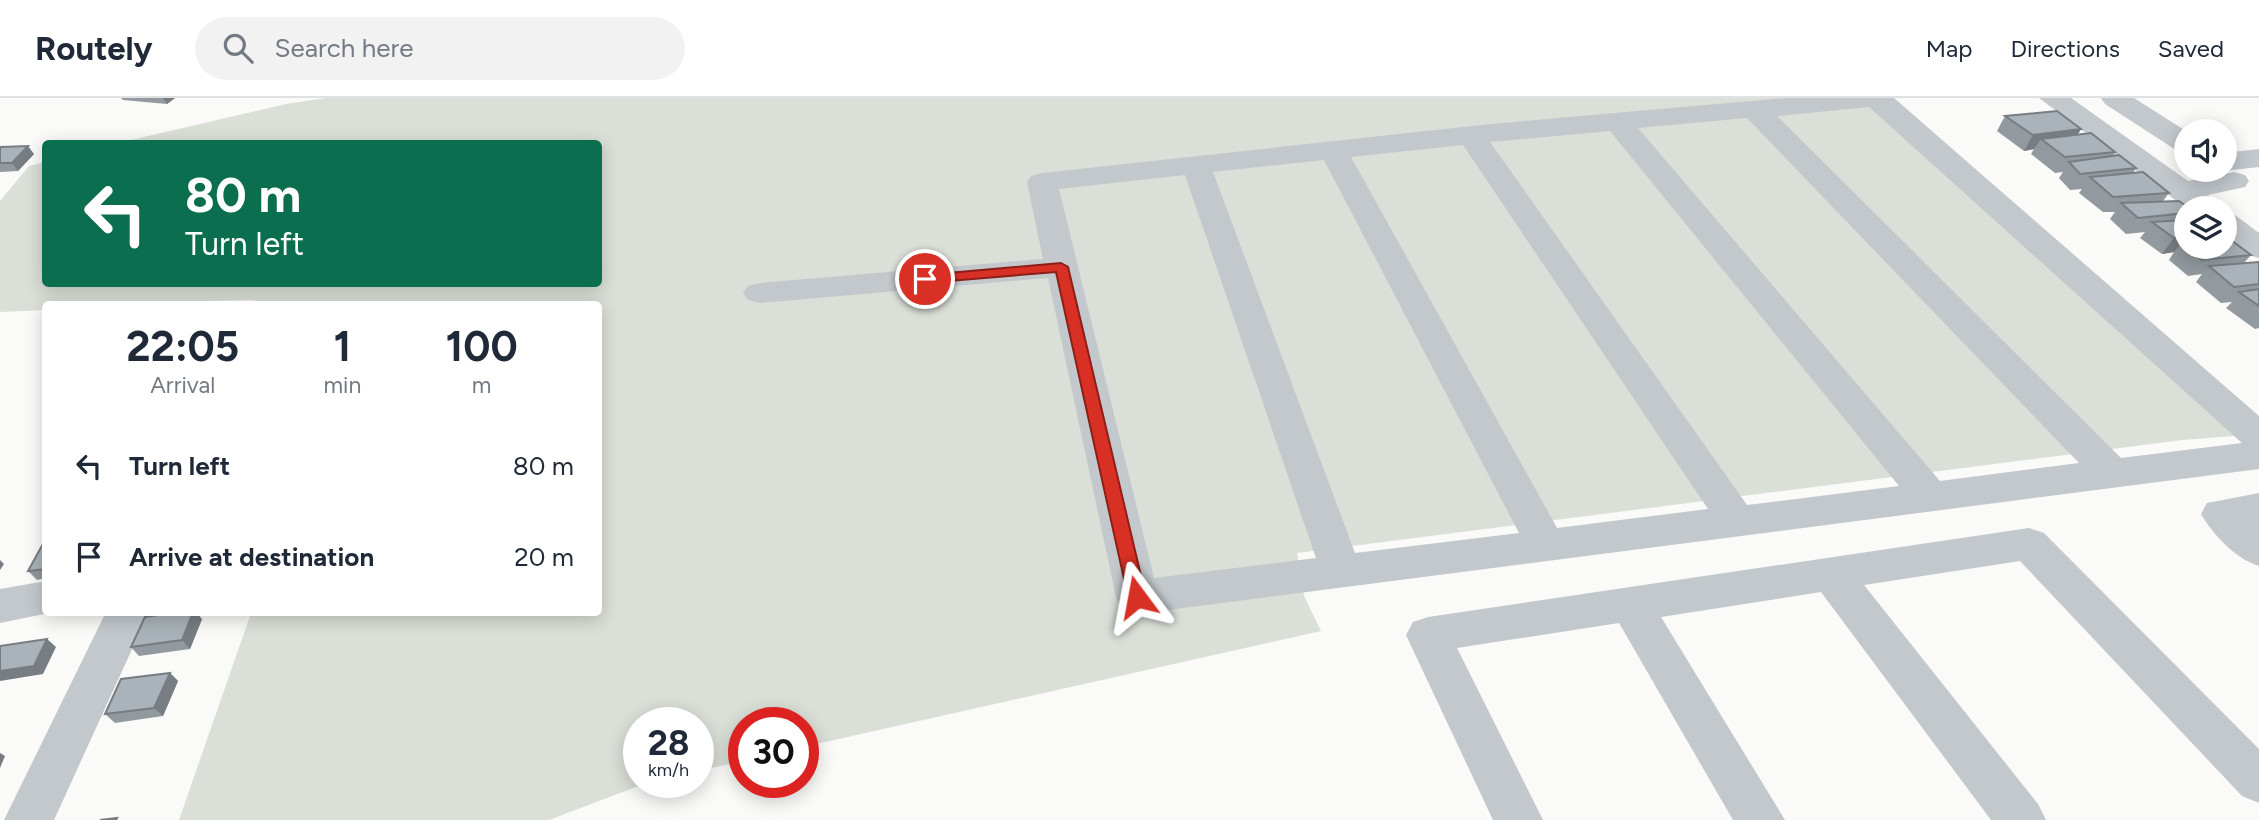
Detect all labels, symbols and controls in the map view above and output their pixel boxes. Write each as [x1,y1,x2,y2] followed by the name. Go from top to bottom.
[195,17,685,80] search box
[35,29,153,68] text: Routely
[219,29,257,67] icon: search
[275,32,414,64] text: Search here
[1926,34,1972,63] text: Map
[2010,34,2120,63] text: Directions
[2158,34,2224,63] text: Saved
[2174,119,2237,259] map controls
[2174,119,2237,182] button: sound
[185,165,301,224] text: 80 m
[70,168,161,259] icon: left
[2174,196,2237,259] button: layers
[185,225,304,263] text: Turn left
[895,249,955,309] pin
[906,260,944,298] icon: arrive
[126,321,239,372] text: 22:05
[334,321,351,372] text: 1
[446,321,518,372] text: 100
[150,371,215,399] text: Arrival
[324,371,361,399] text: min
[472,371,491,399] text: m
[70,447,108,485] icon: left
[129,450,230,482] text: Turn left
[513,450,574,482] text: 80 m
[70,538,108,576] icon: arrive
[129,541,374,573] text: Arrive at destination
[514,541,574,573] text: 20 m
[1100,560,1174,634] position arrow
[728,707,819,798] speed limit sign: 30
[648,722,689,764] text: 28
[648,759,689,781] text: km/h

